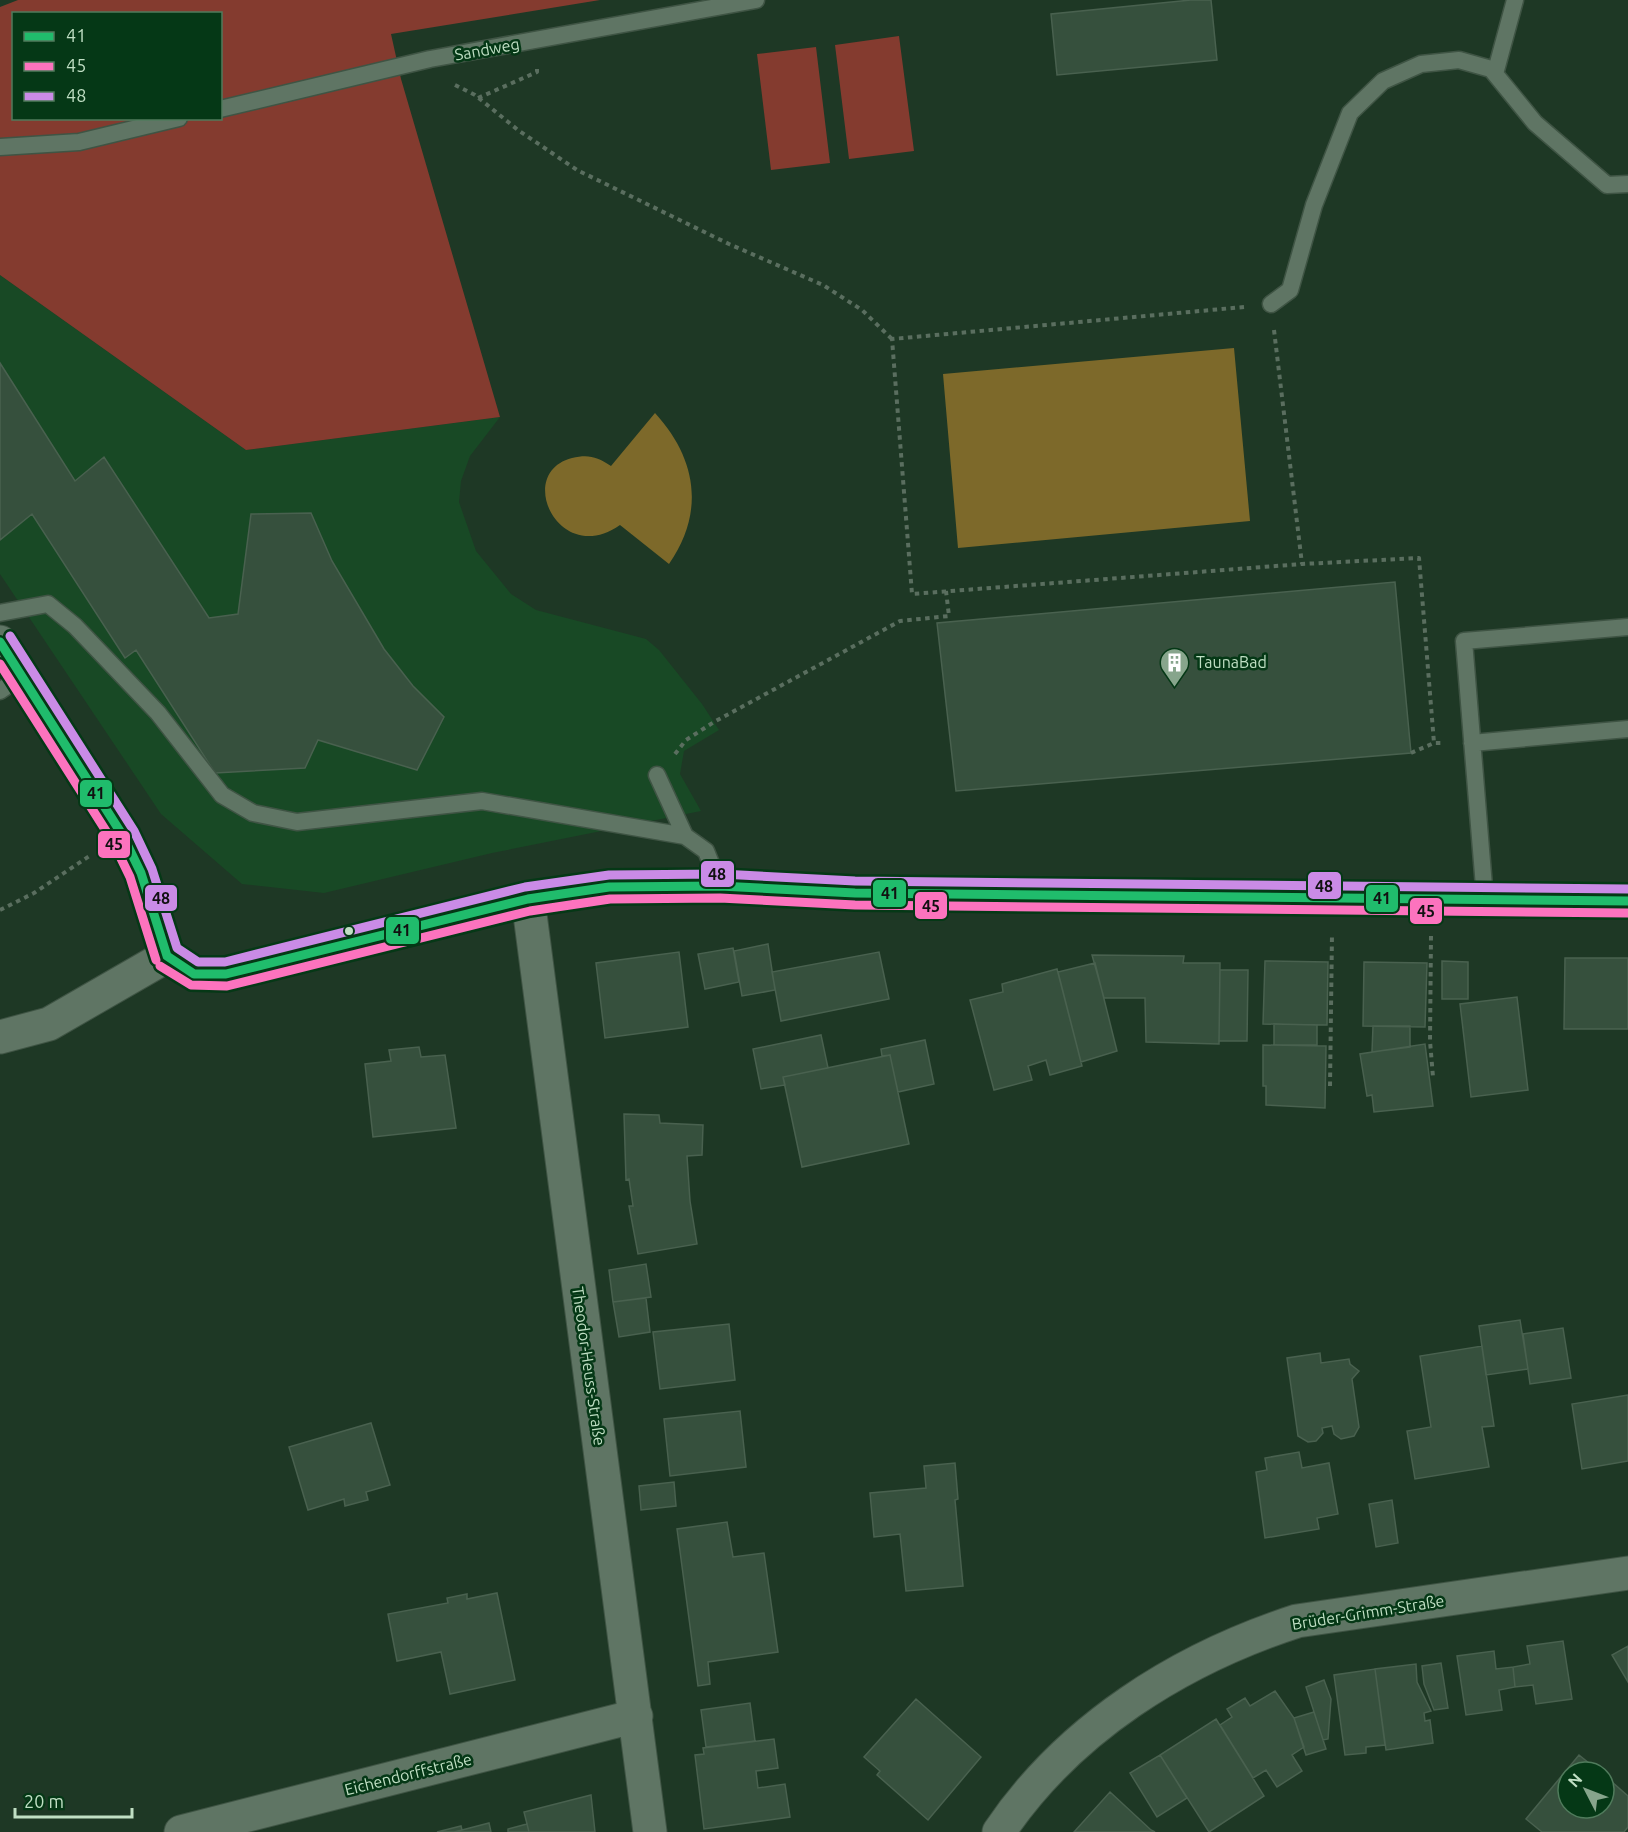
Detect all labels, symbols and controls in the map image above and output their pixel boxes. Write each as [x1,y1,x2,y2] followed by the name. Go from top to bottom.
[12,12,222,120] legend
[66,25,86,45] text: 41
[453,34,521,64] street label: Sandweg
[66,55,86,75] text: 45
[66,85,86,105] text: 48
[1159,646,1191,688] building icon: TaunaBad
[1196,653,1267,671] place label: TaunaBad
[79,779,113,808] line badge: 41
[87,784,105,802] text: 41
[97,830,131,859] line badge: 45
[105,835,123,853] text: 45
[700,860,735,888] line badge: 48
[708,865,726,883] text: 48
[1307,871,1342,900] line badge: 48
[1315,877,1333,895] text: 48
[872,879,907,908] line badge: 41
[144,884,178,912] line badge: 48
[881,884,899,902] text: 41
[1365,884,1399,913] line badge: 41
[152,889,170,907] text: 48
[1373,889,1391,907] text: 41
[914,891,948,920] line badge: 45
[922,897,940,915] text: 45
[1409,897,1443,925] line badge: 45
[1417,902,1435,920] text: 45
[385,916,420,945] line badge: 41
[393,921,411,939] text: 41
[343,925,355,937] unlabelled marker
[569,1285,609,1447] street label: Theodor-Heuss-Straße
[1290,1591,1446,1633] street label: Brüder-Grimm-Straße
[343,1749,473,1799] street label: Eichendorffstraße
[1556,1760,1616,1820] north arrow
[1564,1770,1586,1790] text: N
[15,1781,132,1819] scale bar
[24,1791,64,1811] text: 20 m

